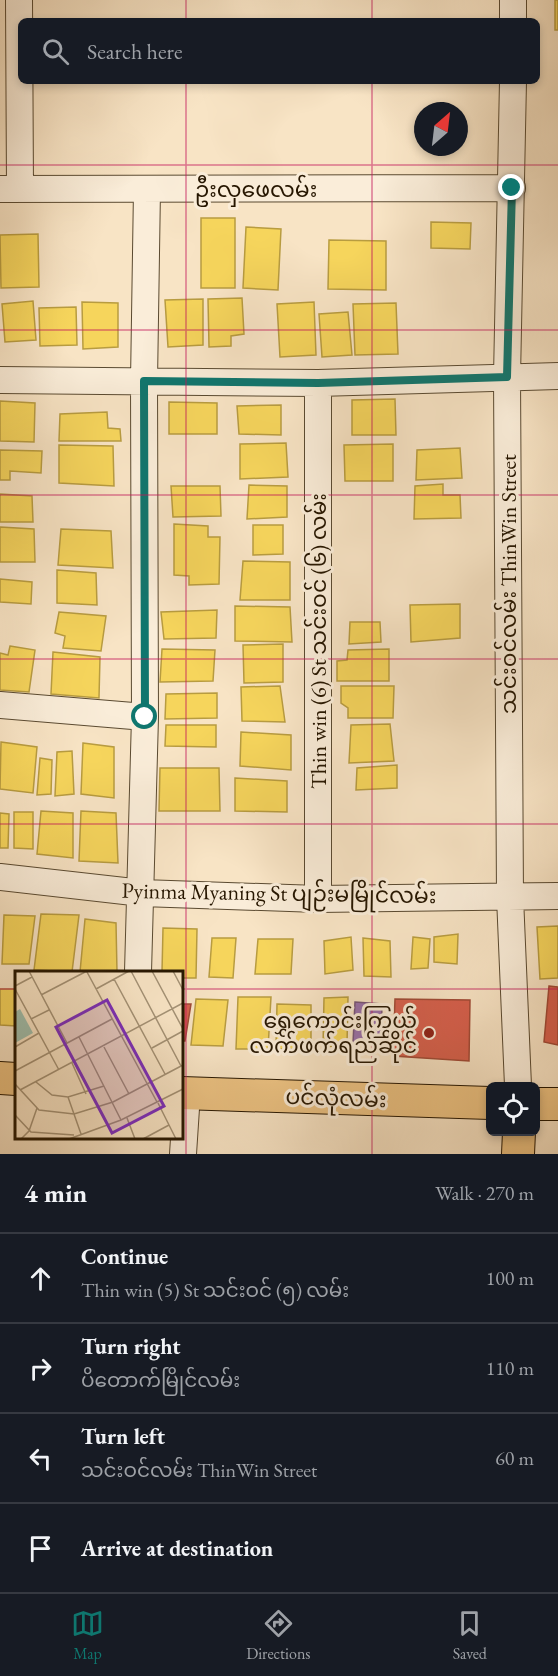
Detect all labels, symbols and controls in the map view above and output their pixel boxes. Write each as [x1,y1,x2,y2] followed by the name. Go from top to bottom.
[18,18,540,84] search box
[39,35,72,68] icon: search
[87,37,182,66] text: Search here
[414,102,468,156] north arrow
[195,174,317,207] street label: ဦးလှဖေလမ်း
[498,174,524,200] route end
[493,454,523,714] street label: သင်းဝင်လမ်း ThinWin Street
[303,493,333,789] street label: Thin win (6) St သင်းဝင် (၆) လမ်း
[131,703,157,729] route start
[121,875,437,914] street label: Pyinma Myaning St ပျဉ်းမမြိုင်လမ်း
[15,971,183,1139] inset map
[249,1005,417,1063] place label: ရွှေကောင်းကြွယ် လက်ဖက်ရည်ဆိုင်
[422,1026,436,1040] marker: ရွှေကောင်းကြွယ် လက်ဖက်ရည်ဆိုင်
[285,1081,387,1117] street label: ပင်လုံလမ်း
[486,1082,540,1136] map controls
[486,1082,540,1136] button: locate
[24,1176,87,1210] text: 4 min
[435,1180,534,1206] text: Walk · 270 m
[81,1242,168,1271] text: Continue
[24,1262,57,1295] icon: ahead
[486,1265,534,1291] text: 100 m
[81,1277,349,1303] text: Thin win (5) St သင်းဝင် (၅) လမ်း
[81,1332,180,1361] text: Turn right
[24,1352,57,1385] icon: right
[486,1355,534,1381] text: 110 m
[81,1367,240,1393] text: ပိတောက်မြိုင်လမ်း
[81,1422,165,1451] text: Turn left
[24,1442,57,1475] icon: left
[495,1445,534,1471] text: 60 m
[81,1457,317,1483] text: သင်းဝင်လမ်း ThinWin Street
[24,1532,57,1565] icon: arrive
[81,1534,273,1563] text: Arrive at destination
[71,1607,104,1664] tab: Map
[246,1607,311,1664] tab: Directions
[453,1607,487,1664] tab: Saved

